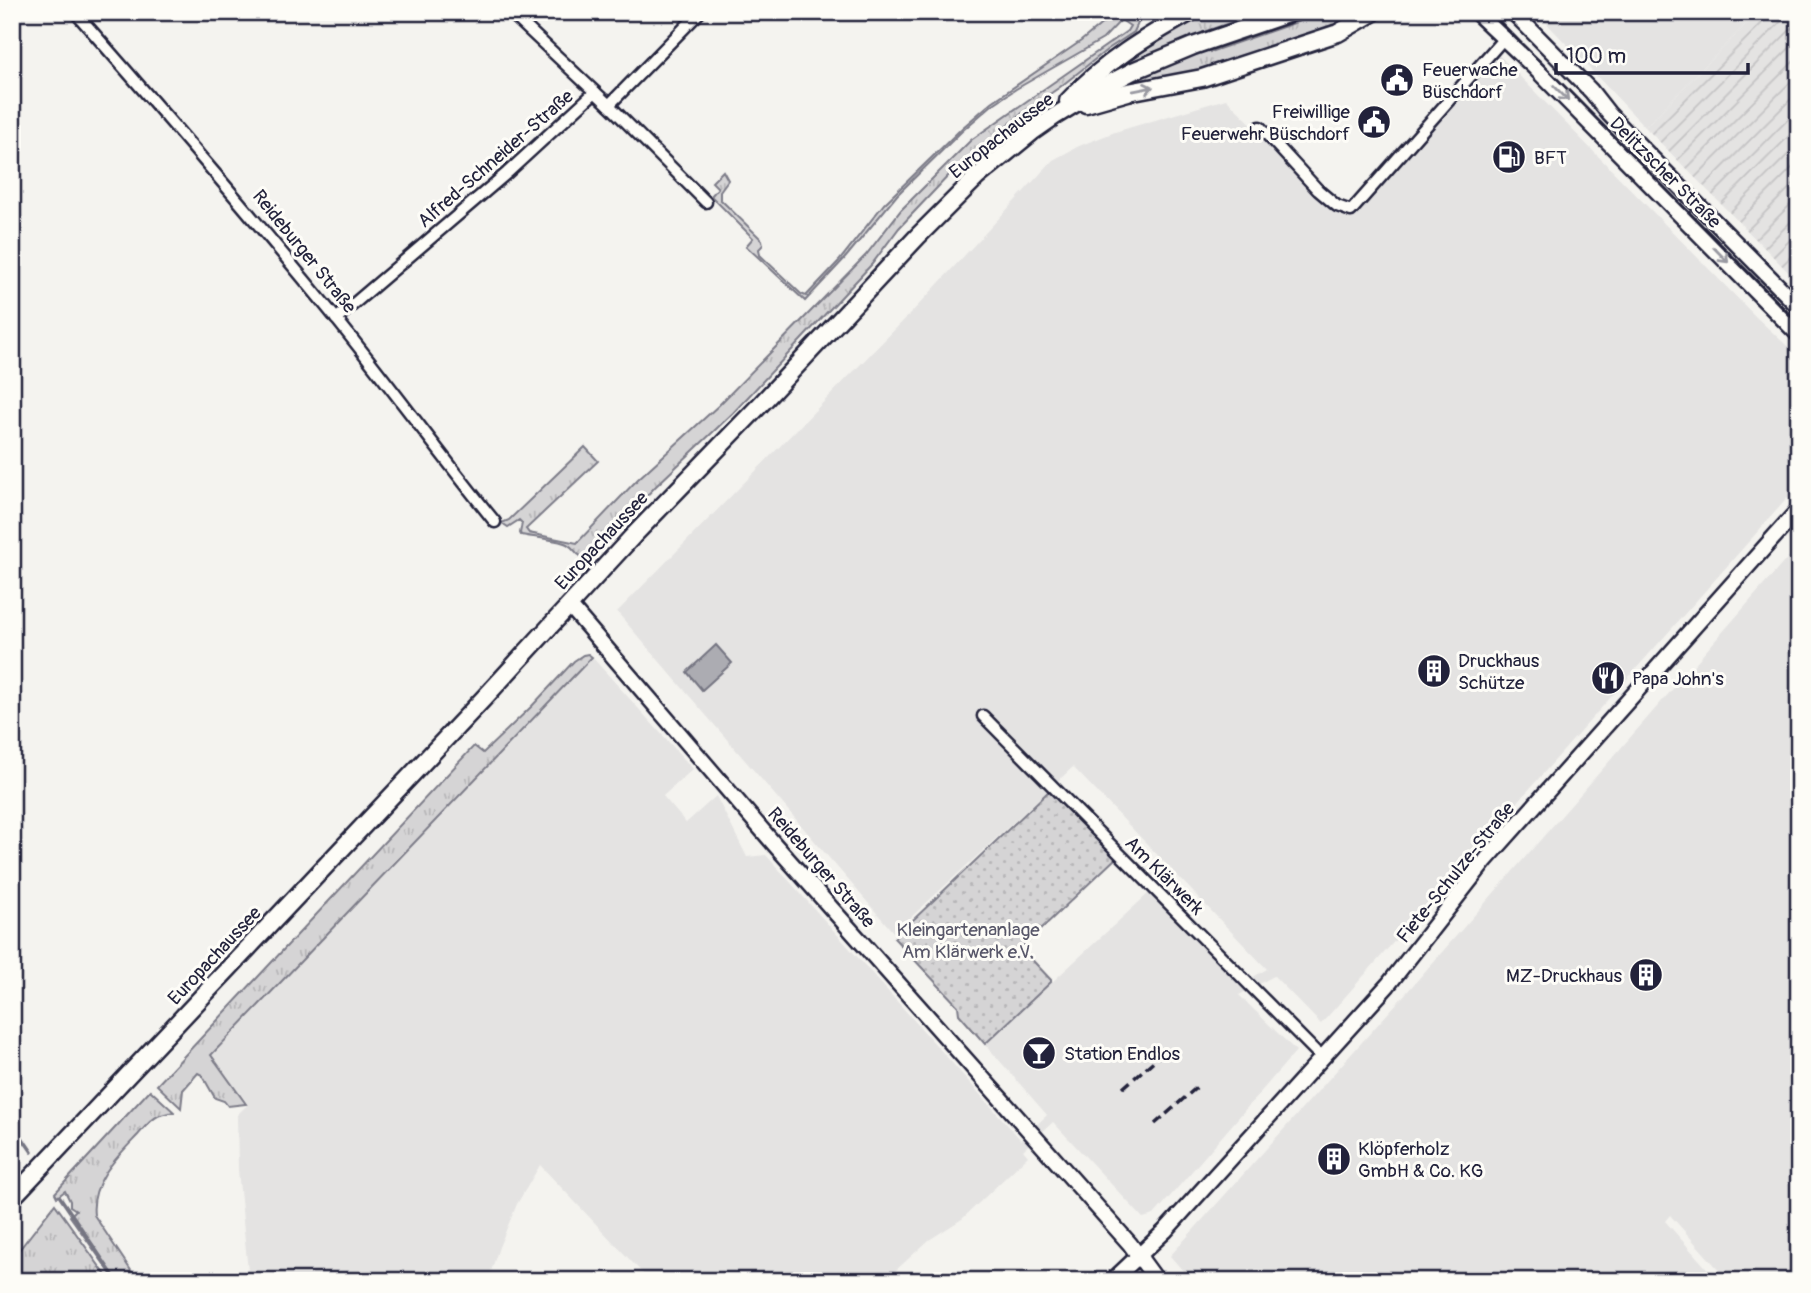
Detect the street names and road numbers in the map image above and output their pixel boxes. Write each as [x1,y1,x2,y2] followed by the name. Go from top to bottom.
[413,84,579,233] street label: Alfred-Schneider-Straße
[944,87,1059,184] street label: Europachaussee
[1604,112,1727,234] street label: Delitzscher Straße
[247,185,362,319] street label: Reideburger Straße
[550,486,654,595] street label: Europachaussee
[1392,797,1520,948] street label: Fiete-Schulze-Straße
[762,802,881,933] street label: Reideburger Straße
[1120,831,1209,920] street label: Am Klärwerk
[163,901,267,1010] street label: Europachaussee

